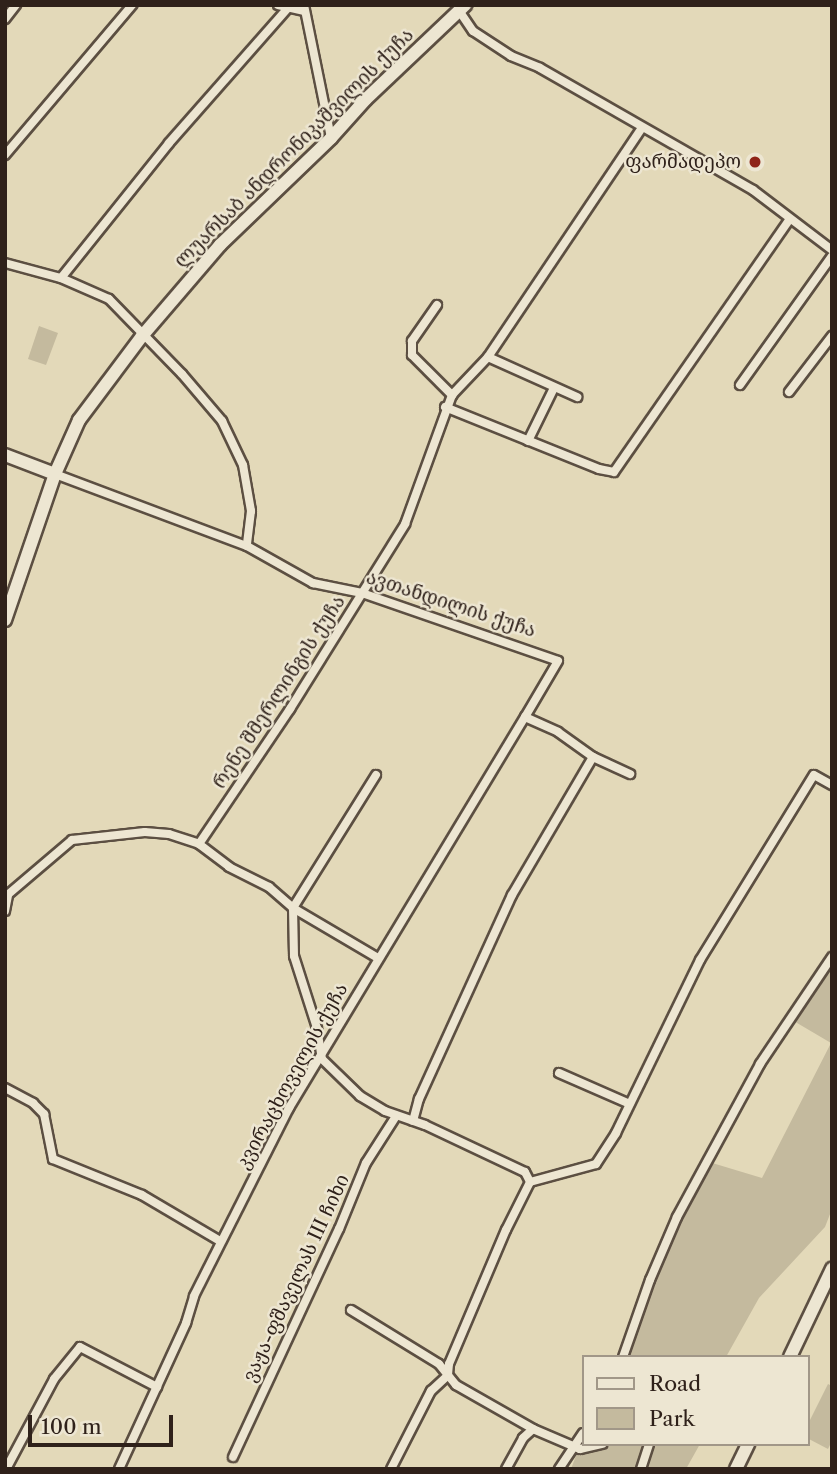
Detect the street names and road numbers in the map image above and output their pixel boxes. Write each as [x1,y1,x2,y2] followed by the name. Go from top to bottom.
[170,24,418,272] street label: ლუარსაბ ანდრონიკაშვილის ქუჩა
[363,566,539,642] street label: ავთანდილის ქუჩა
[208,591,350,793] street label: რენე შმერლინგის ქუჩა
[231,979,353,1173] street label: კვირაცხოველის ქუჩა
[238,1171,354,1385] street label: ვაჟა-ფშაველას III ჩიხი

